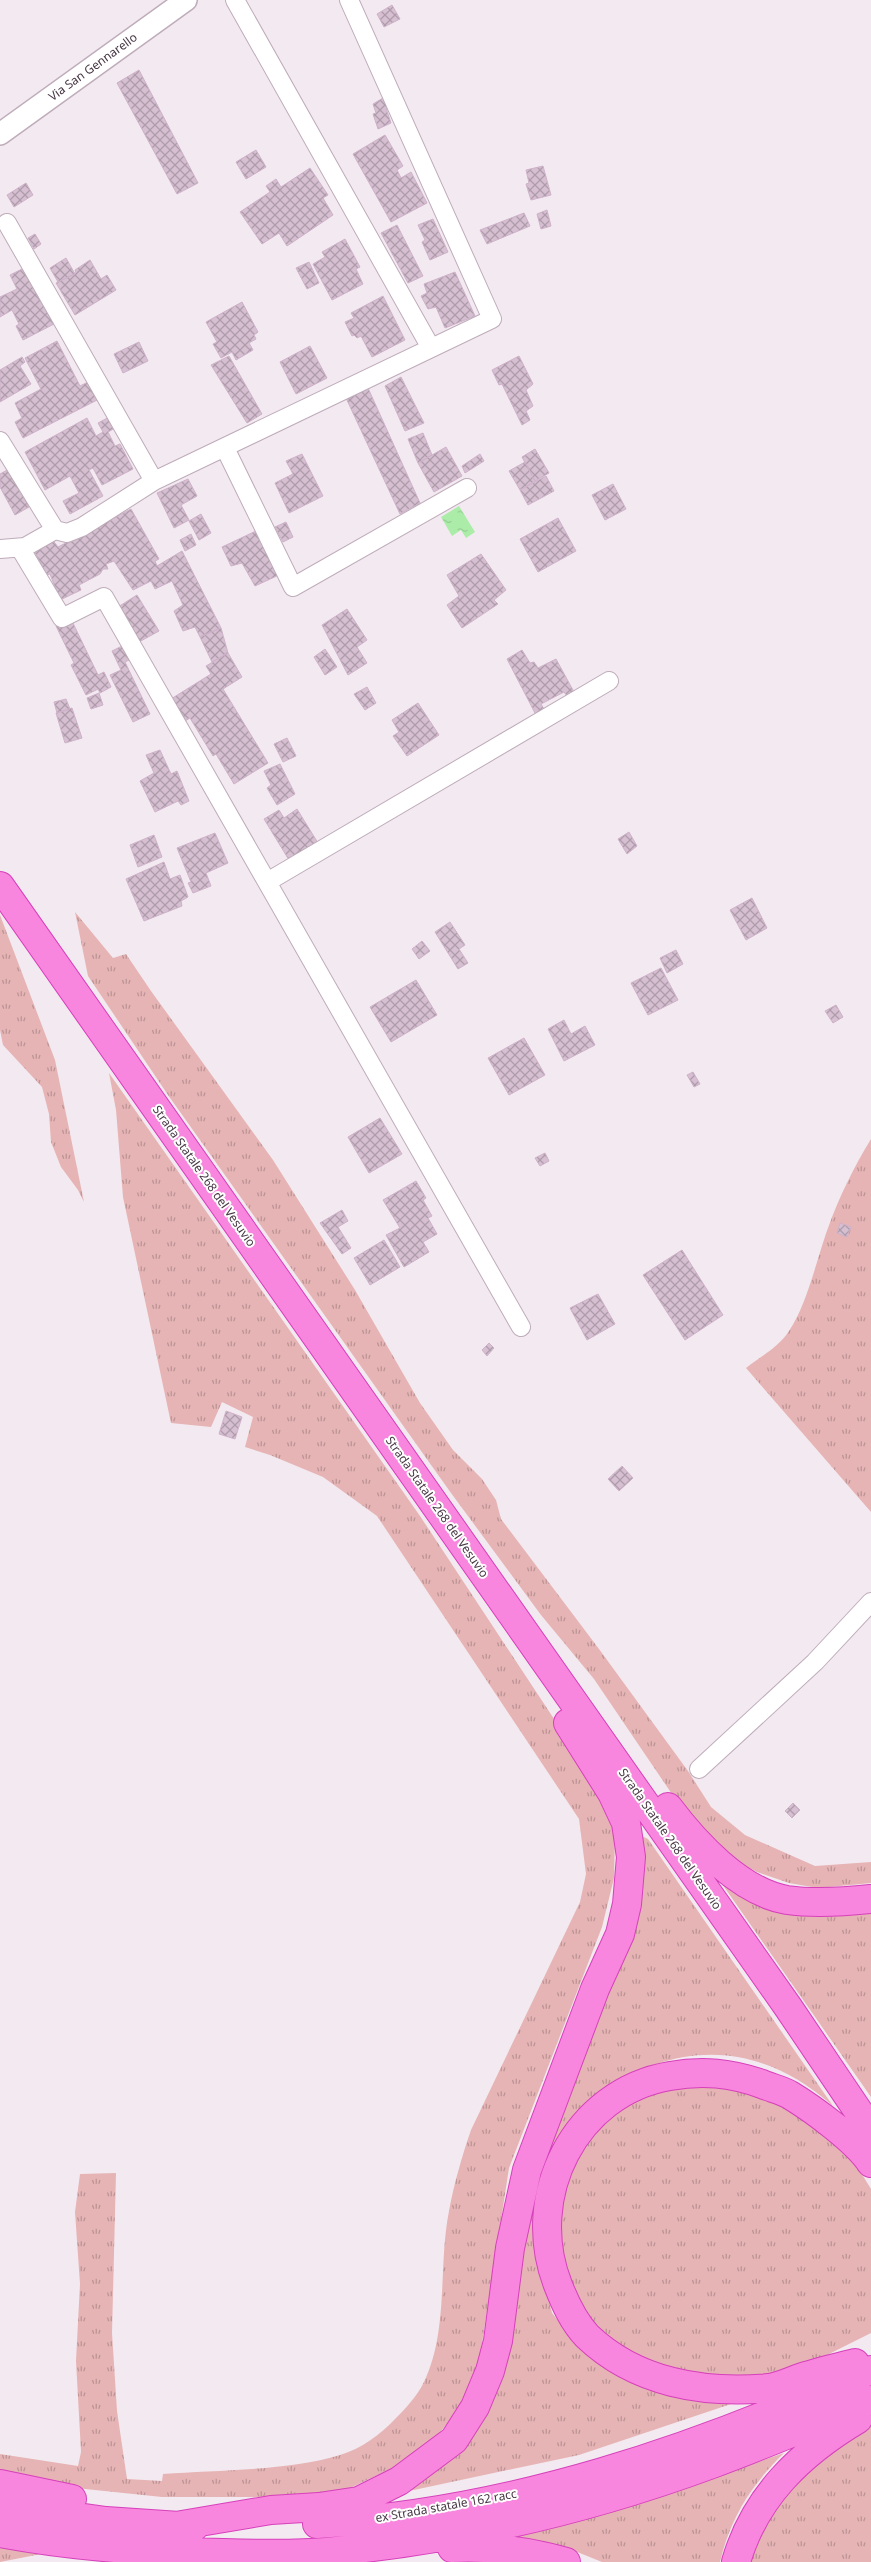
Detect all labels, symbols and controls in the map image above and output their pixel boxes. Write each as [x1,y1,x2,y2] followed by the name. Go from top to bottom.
[45,29,141,105] street label: Via San Gennarello
[149,1102,260,1250] street label: Strada Statale 268 del Vesuvio
[382,1433,493,1581] street label: Strada Statale 268 del Vesuvio
[615,1765,726,1913] street label: Strada Statale 268 del Vesuvio
[374,2485,518,2526] street label: ex Strada statale 162 racc

